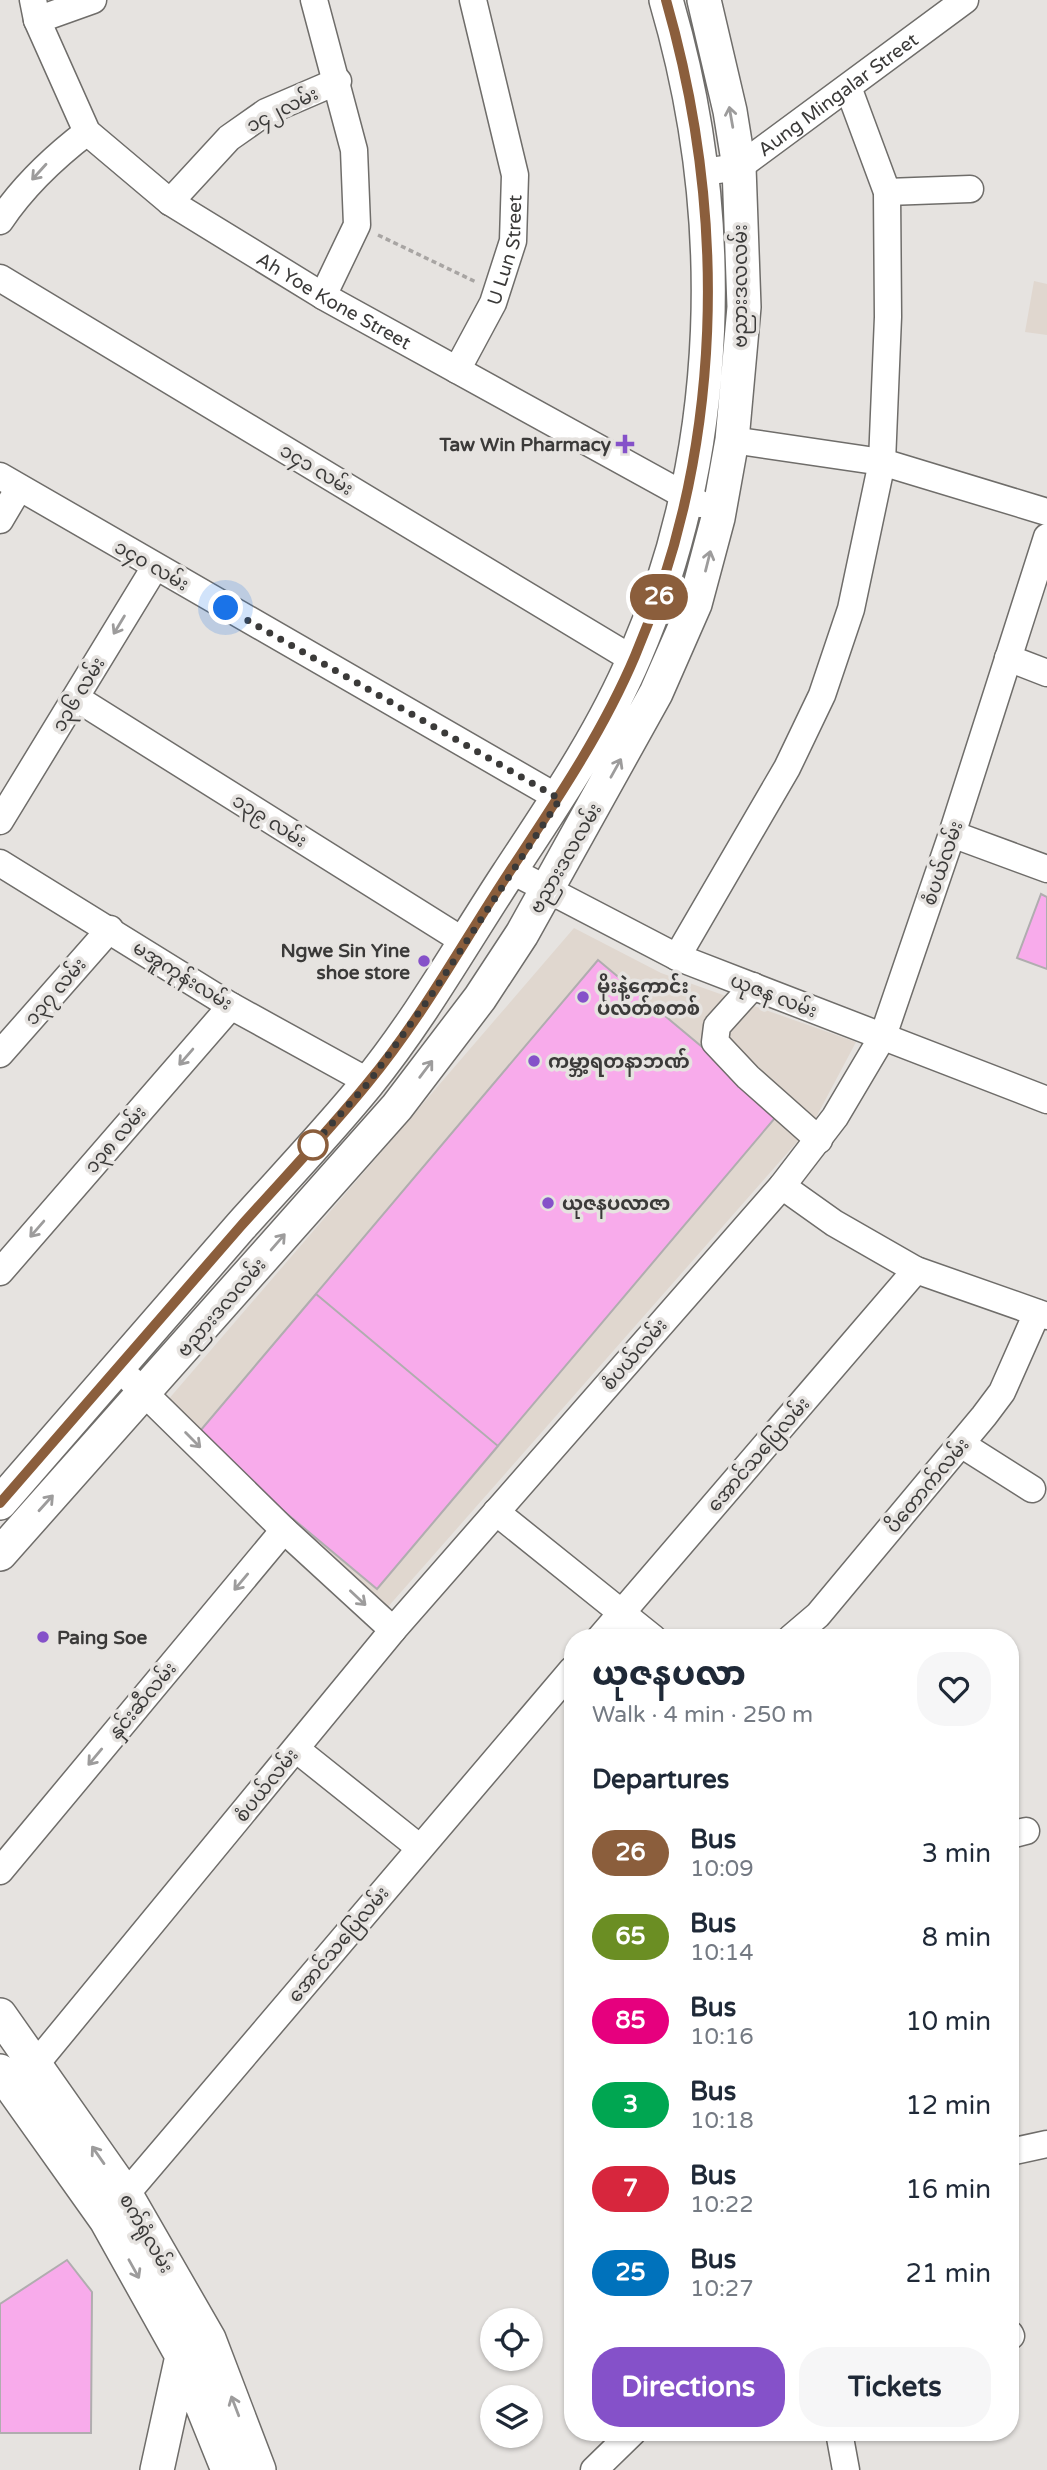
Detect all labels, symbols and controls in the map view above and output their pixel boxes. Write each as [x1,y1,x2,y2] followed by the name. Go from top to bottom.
[754,29,922,161] street label: Aung Mingalar Street
[241,79,324,141] street label: ၁၄၂လမ်း
[723,106,737,128] one-way arrow
[31,163,48,180] one-way arrow
[483,195,526,308] street label: U Lun Street
[726,224,756,348] street label: ဗညားဒလလမ်း
[252,248,415,354] street label: Ah Yoe Kone Street
[439,434,612,457] place label: Taw Win Pharmacy
[274,436,359,504] street label: ၁၄၁ လမ်း
[617,436,633,452] marker: Taw Win Pharmacy
[109,532,194,599] street label: ၁၄၀ လမ်း
[702,550,715,573] one-way arrow
[628,574,690,620] line badge: 26
[644,582,674,611] text: 26
[208,590,243,625] your location
[112,615,126,635] one-way arrow
[45,651,113,738] street label: ၁၃၆ လမ်း
[610,758,623,779] one-way arrow
[226,786,313,856] street label: ၁၃၉ လမ်း
[522,798,610,919] street label: ဗညားဒလလမ်း
[914,817,968,908] street label: စံပယ်လမ်း
[126,933,238,1019] street label: မအူကုန်းလမ်း
[281,940,410,984] place label: Ngwe Sin Yine shoe store
[18,951,94,1032] street label: ၁၃၇ လမ်း
[416,953,432,969] marker: Ngwe Sin Yine shoe store
[725,966,821,1027] street label: ယုဇန လမ်း
[597,973,700,1020] place label: မိုးနဲ့ကောင်း ပလတ်စတစ်
[575,989,591,1005] marker: မိုးနဲ့ကောင်း ပလတ်စတစ်
[178,1048,194,1066] one-way arrow
[548,1048,690,1077] place label: ကမ္ဘာ့ရတနာဘဏ်
[526,1053,542,1069] marker: ကမ္ဘာ့ရတနာဘဏ်
[419,1060,433,1079] one-way arrow
[78,1099,154,1180] street label: ၁၃၈ လမ်း
[298,1130,328,1160] unlabelled marker
[562,1193,670,1219] place label: ယုဇနပလာဇာ
[540,1195,556,1211] marker: ယုဇနပလာဇာ
[29,1220,45,1238] one-way arrow
[270,1233,286,1251] one-way arrow
[170,1251,274,1364] street label: ဗညားဒလလမ်း
[595,1312,672,1395] street label: စံပယ်လမ်း
[700,1390,817,1519] street label: အောင်သပြေလမ်း
[185,1431,202,1448] one-way arrow
[879,1431,974,1537] street label: ပိတောက်လမ်း
[37,1495,54,1512] one-way arrow
[233,1573,248,1591] one-way arrow
[349,1589,366,1606] one-way arrow
[57,1627,147,1650] place label: Paing Soe
[35,1629,51,1645] marker: Paing Soe
[917,1652,991,1726] button: heart
[101,1655,185,1747] street label: နှင်းဆီလမ်း
[592,1655,746,1694] text: ယုဇနပလာ
[592,1701,813,1729] text: Walk · 4 min · 250 m
[227,1742,303,1827] street label: စံပယ်လမ်း
[87,1748,103,1766] one-way arrow
[592,1764,729,1795] text: Departures
[690,1824,736,1855] text: Bus
[615,1838,646,1867] text: 26
[922,1838,991,1869] text: 3 min
[690,1855,754,1883] text: 10:09
[281,1880,397,2010] street label: အောင်သပြေလမ်း
[690,1908,736,1939] text: Bus
[615,1922,646,1951] text: 65
[922,1922,991,1953] text: 8 min
[690,1939,754,1967] text: 10:14
[690,1992,736,2023] text: Bus
[615,2006,646,2035] text: 85
[905,2006,991,2037] text: 10 min
[690,2023,754,2051] text: 10:16
[690,2076,736,2107] text: Bus
[623,2090,638,2119] text: 3
[905,2090,991,2121] text: 12 min
[690,2107,754,2135] text: 10:18
[91,2146,105,2165] one-way arrow
[690,2160,736,2191] text: Bus
[623,2174,638,2203] text: 7
[905,2174,991,2205] text: 16 min
[110,2188,181,2280] street label: စက်ရုံလမ်း
[690,2191,754,2219] text: 10:22
[690,2244,736,2275] text: Bus
[615,2258,646,2287] text: 25
[905,2258,991,2289] text: 21 min
[127,2259,141,2279] one-way arrow
[690,2275,754,2303] text: 10:27
[480,2308,543,2448] map controls
[480,2308,543,2371] button: locate
[592,2347,785,2427] button: Directions
[799,2347,991,2427] button: Tickets
[480,2385,543,2448] button: layers
[227,2396,240,2418] one-way arrow

